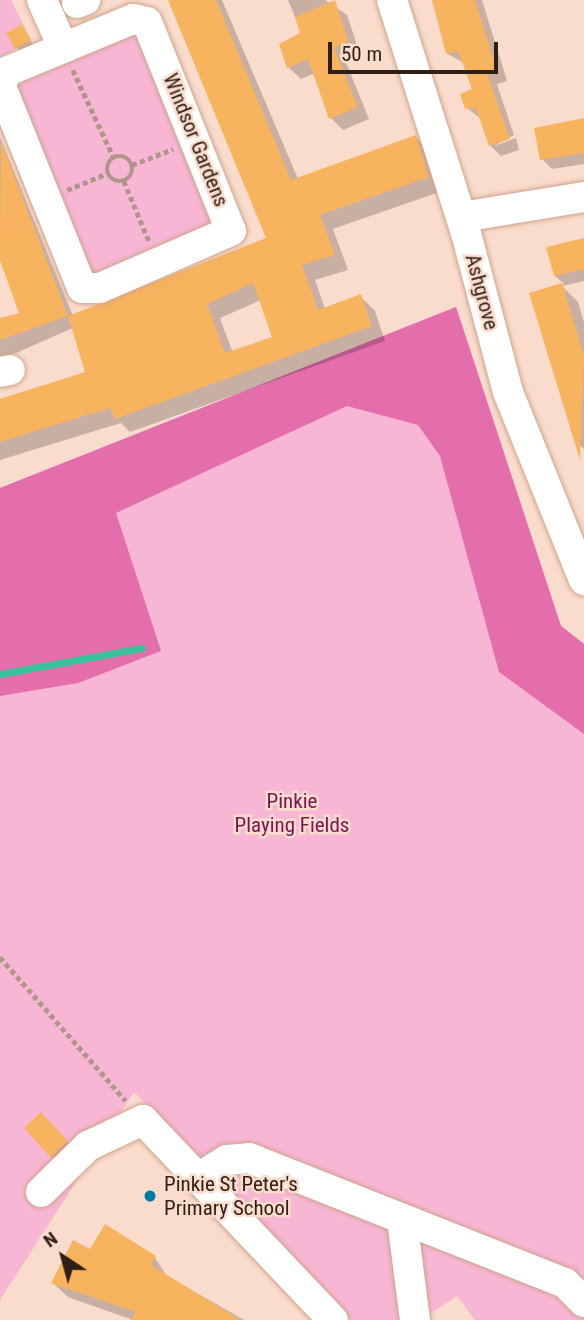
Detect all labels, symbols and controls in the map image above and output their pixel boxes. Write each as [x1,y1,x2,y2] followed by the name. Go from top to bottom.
[332,28,502,72] scale bar
[341,42,382,66] text: 50 m
[158,70,234,210] street label: Windsor Gardens
[460,251,504,333] street label: Ashgrove
[235,788,349,838] park label: Pinkie Playing Fields
[164,1171,298,1221] place label: Pinkie St Peter's Primary School
[142,1188,158,1204] marker: Pinkie St Peter's Primary School
[28,1222,98,1292] north arrow
[39,1227,62,1252] text: N

